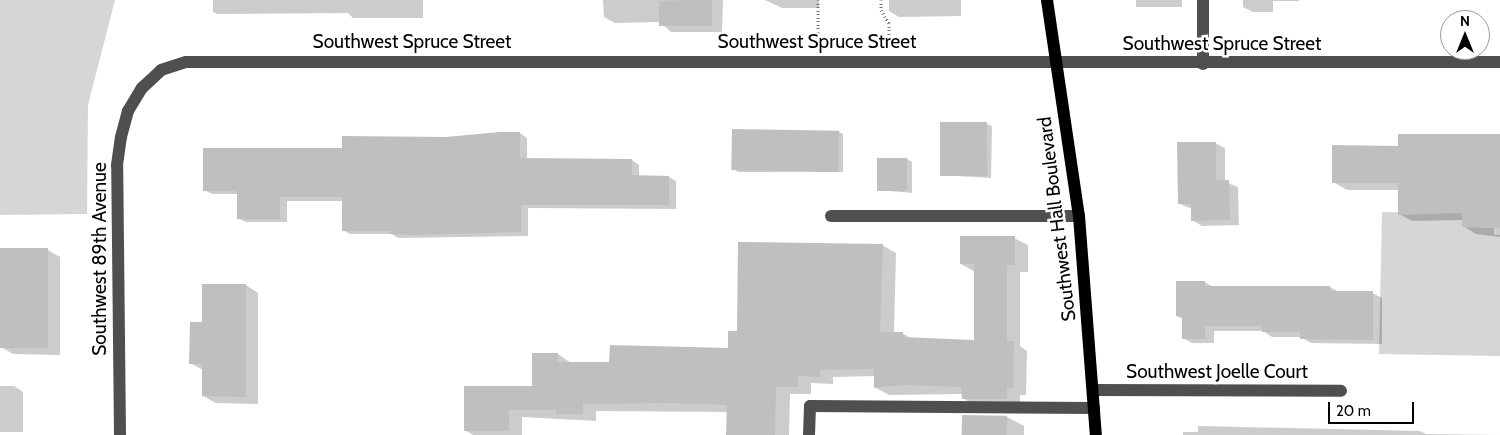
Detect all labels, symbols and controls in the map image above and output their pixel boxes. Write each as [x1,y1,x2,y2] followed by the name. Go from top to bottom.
[1440,10,1490,60] north arrow
[1460,12,1470,30] text: N
[313,31,511,53] street label: Southwest Spruce Street
[718,31,916,53] street label: Southwest Spruce Street
[1123,33,1321,55] street label: Southwest Spruce Street
[1033,115,1081,323] street label: Southwest Hall Boulevard
[89,162,111,356] street label: Southwest 89th Avenue
[1126,361,1308,383] street label: Southwest Joelle Court
[1330,392,1416,424] scale bar
[1336,402,1371,420] text: 20 m

